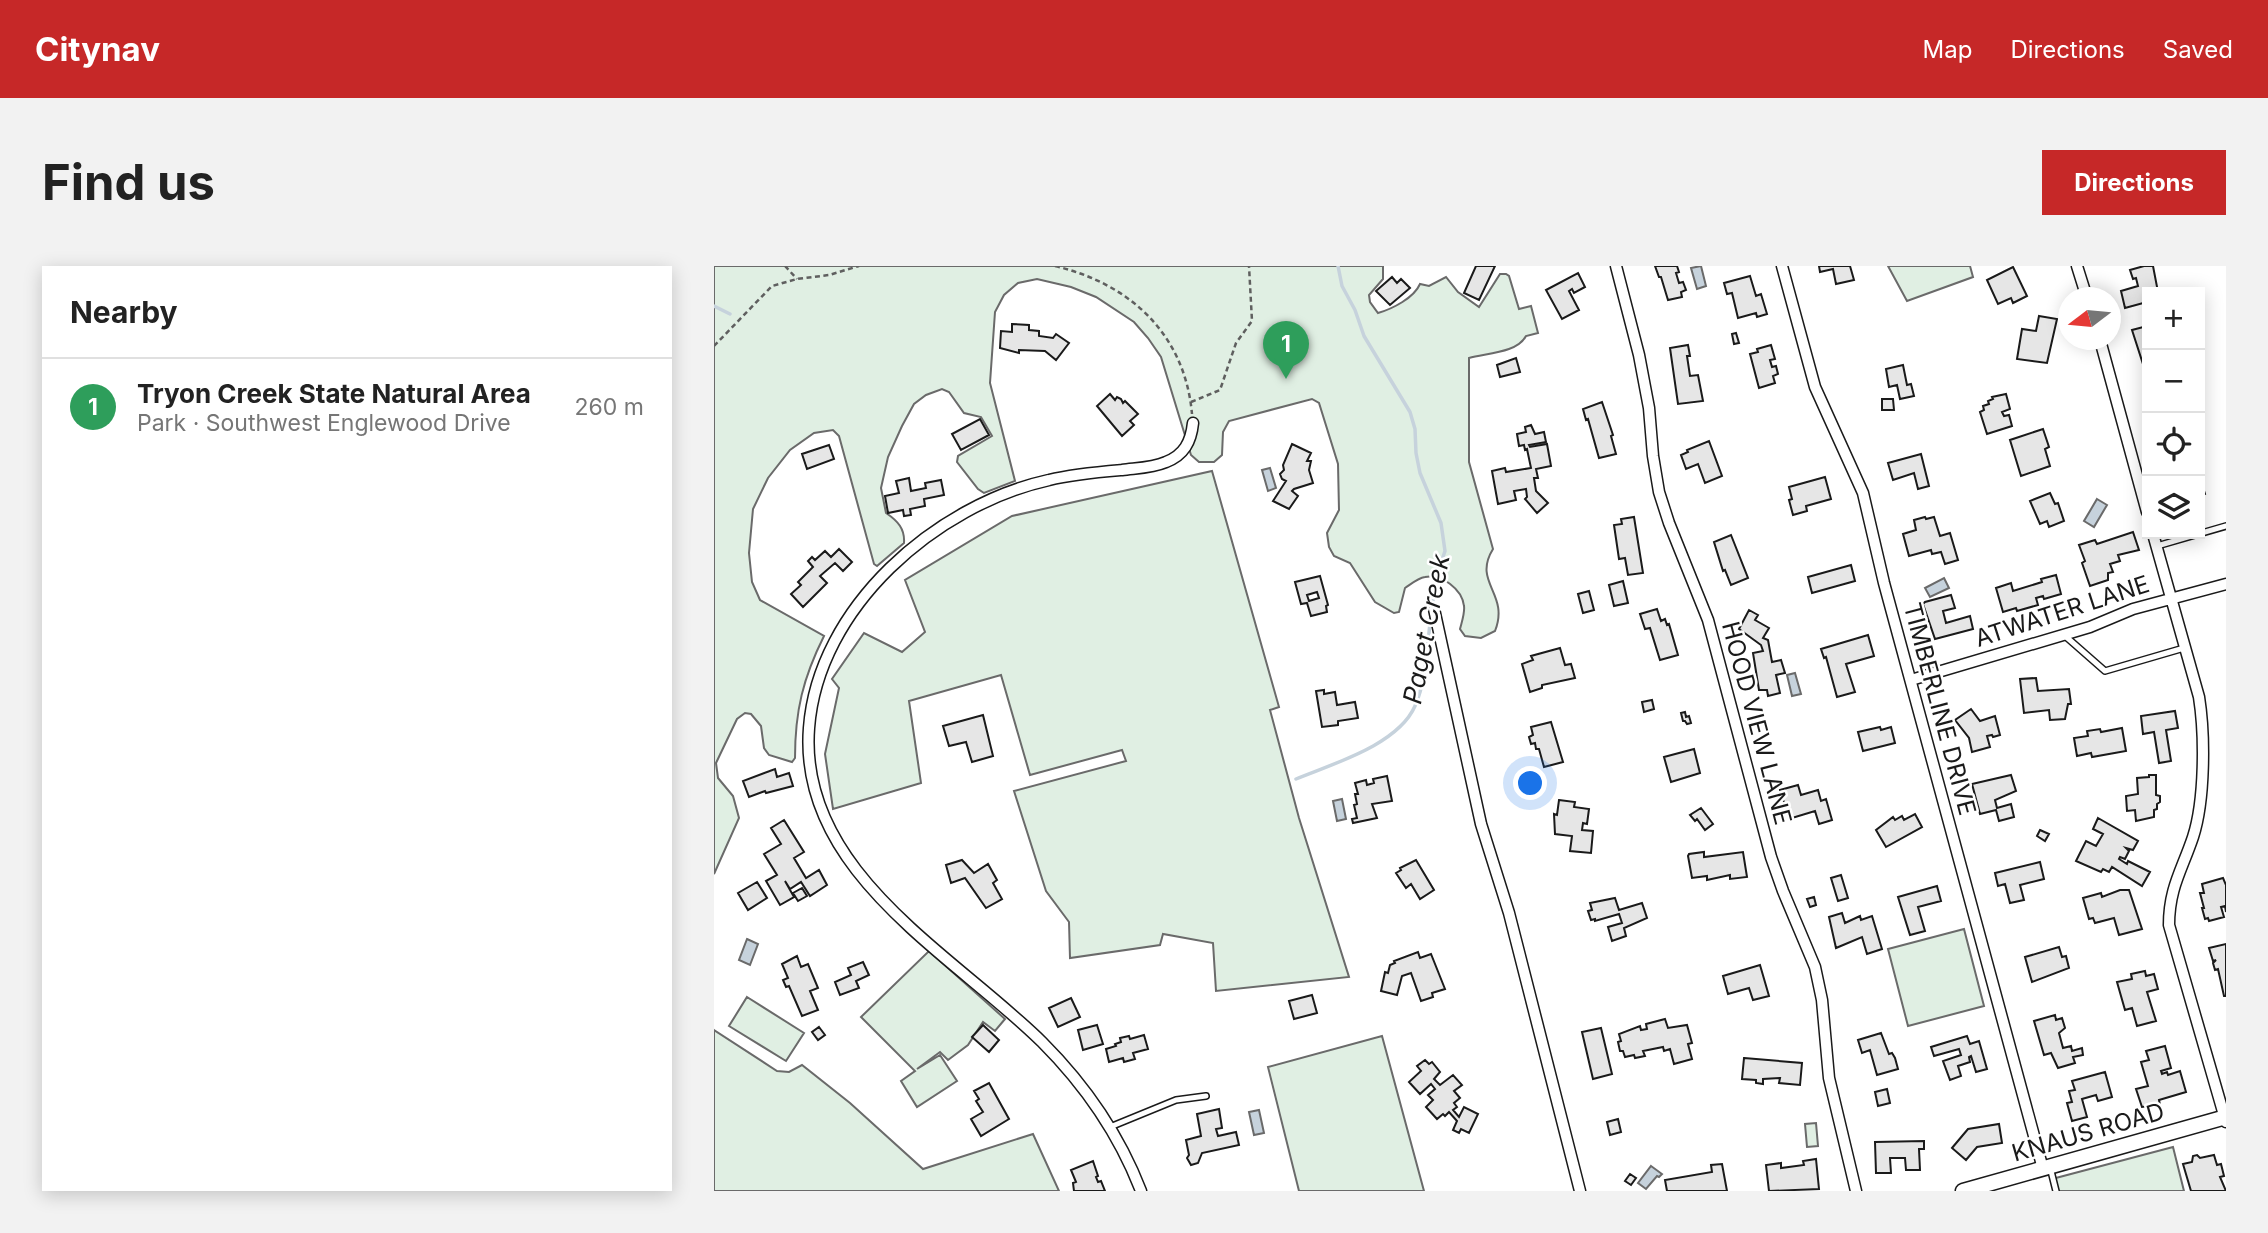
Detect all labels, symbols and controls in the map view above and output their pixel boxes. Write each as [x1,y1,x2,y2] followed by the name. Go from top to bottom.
[35,29,160,69] text: Citynav
[1923,35,1972,64] text: Map
[2010,35,2125,64] text: Directions
[2163,35,2233,64] text: Saved
[2042,150,2226,215] button: Directions
[42,153,215,212] text: Find us
[2058,287,2121,350] north arrow
[2142,287,2205,539] map controls
[2142,287,2205,350] button: +
[70,294,178,330] text: Nearby
[1263,321,1309,379] pin: 1
[2142,350,2205,413] button: −
[137,378,531,409] text: Tryon Creek State Natural Area
[88,393,98,421] text: 1
[575,393,644,421] text: 260 m
[137,409,511,437] text: Park · Southwest Englewood Drive
[2142,413,2205,476] button: locate
[2142,476,2205,539] button: layers
[1396,551,1456,706] water label: Paget Creek
[1971,569,2153,653] street label: ATWATER LANE
[1898,600,1982,818] street label: TIMBERLINE DRIVE
[1716,618,1798,828] street label: HOOD VIEW LANE
[1513,766,1547,800] your location
[2008,1096,2168,1168] street label: KNAUS ROAD

